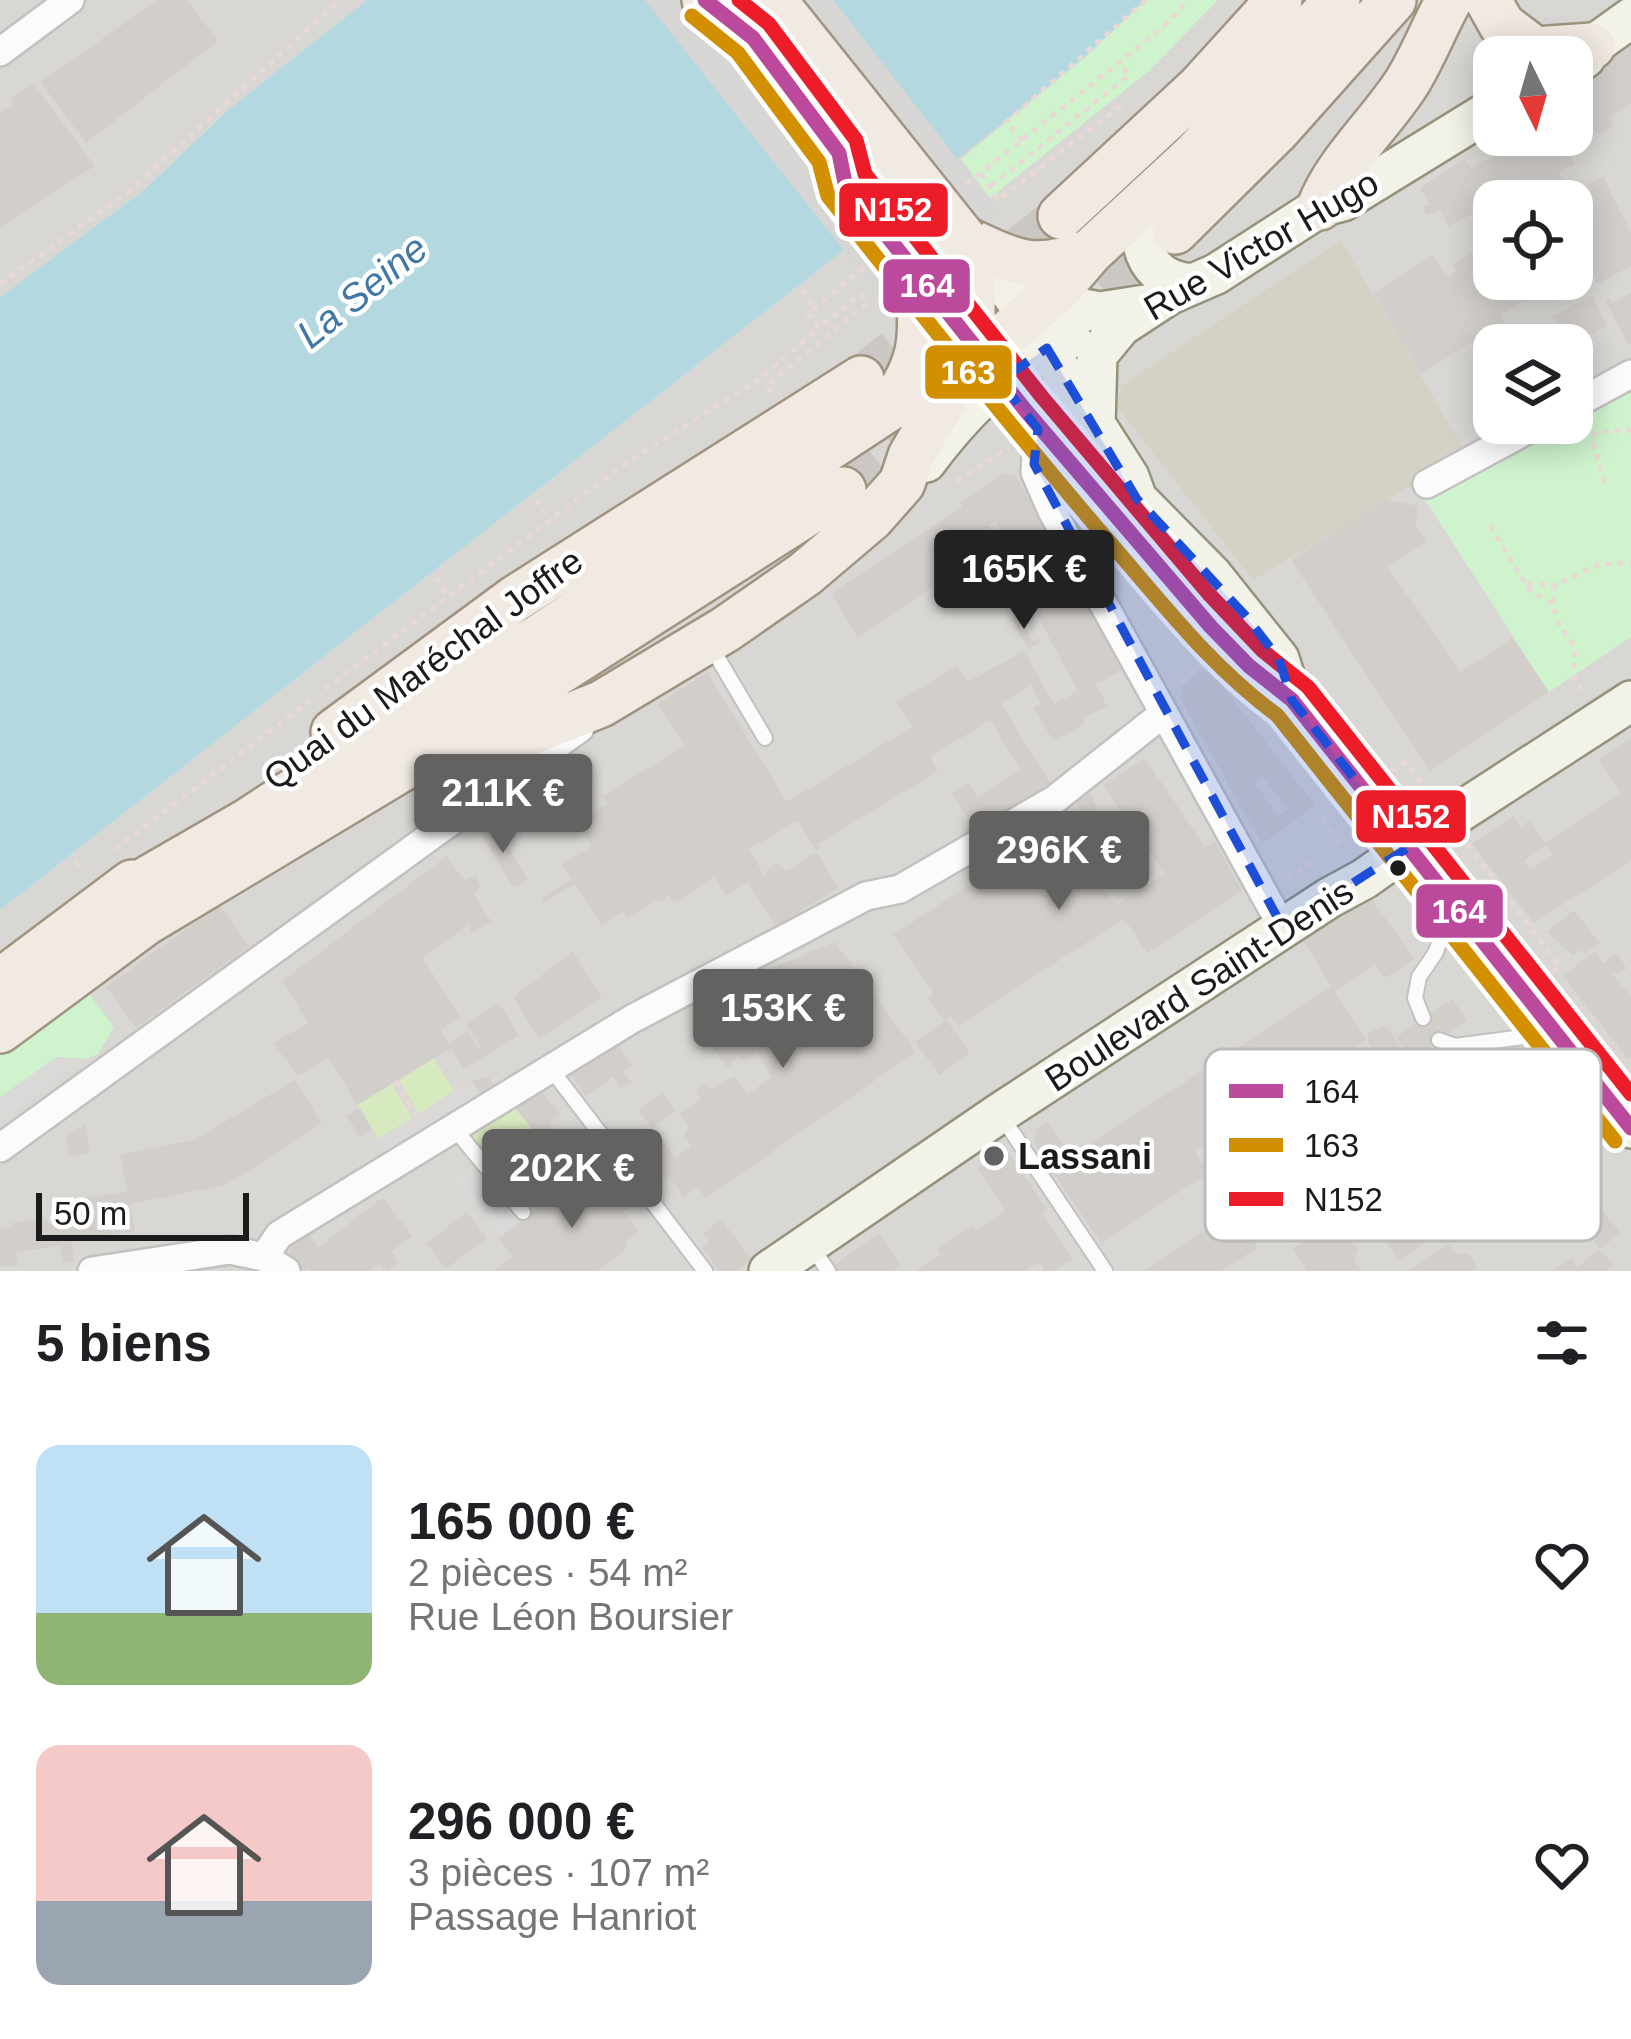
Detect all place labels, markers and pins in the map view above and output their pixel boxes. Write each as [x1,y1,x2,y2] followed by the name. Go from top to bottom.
[926,530,1122,632] pin: 165K €
[405,754,601,856] pin: 211K €
[961,811,1157,913] pin: 296K €
[1387,857,1409,879] unlabelled marker
[685,969,881,1071] pin: 153K €
[474,1129,670,1231] pin: 202K €
[1018,1136,1152,1177] place label: Lassani
[981,1143,1007,1169] marker: Lassani

